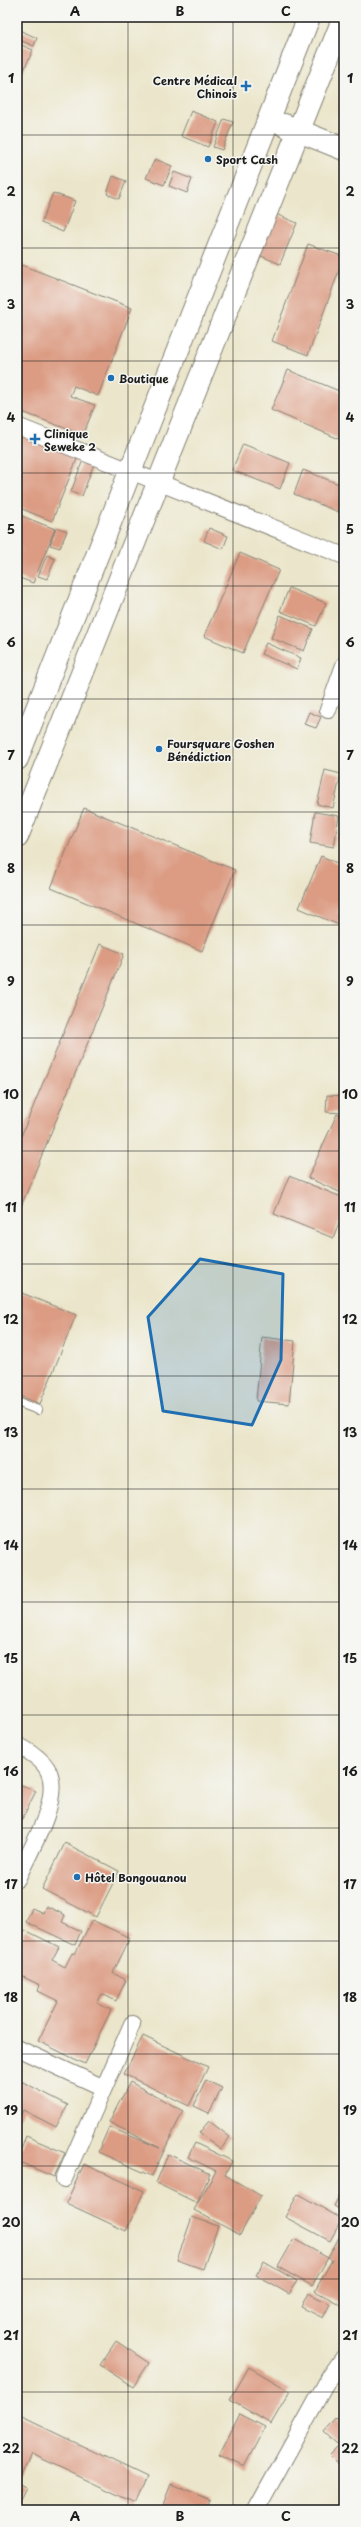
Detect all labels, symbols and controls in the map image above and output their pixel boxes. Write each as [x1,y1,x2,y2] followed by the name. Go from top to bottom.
[70,1,80,20] text: A
[176,1,185,20] text: B
[281,1,291,20] text: C
[8,68,14,87] text: 1
[347,68,353,87] text: 1
[153,72,237,102] place label: Centre Médical Chinois
[240,80,252,92] marker: Centre Médical Chinois
[216,151,278,168] place label: Sport Cash
[203,154,213,164] marker: Sport Cash
[6,181,16,200] text: 2
[345,181,355,200] text: 2
[7,294,16,313] text: 3
[346,294,355,313] text: 3
[119,370,169,387] place label: Boutique
[106,373,116,383] marker: Boutique
[7,407,16,426] text: 4
[346,407,355,426] text: 4
[44,425,96,455] place label: Clinique Seweke 2
[29,433,41,445] marker: Clinique Seweke 2
[7,519,15,538] text: 5
[346,519,354,538] text: 5
[6,632,16,651] text: 6
[345,632,355,651] text: 6
[167,735,275,765] place label: Foursquare Goshen Bénédiction
[154,744,164,754] marker: Foursquare Goshen Bénédiction
[7,745,15,764] text: 7
[346,745,354,764] text: 7
[7,858,15,877] text: 8
[346,858,354,877] text: 8
[7,971,15,990] text: 9
[346,971,354,990] text: 9
[3,1084,19,1103] text: 10
[342,1084,358,1103] text: 10
[5,1197,17,1216] text: 11
[344,1197,356,1216] text: 11
[3,1309,19,1328] text: 12
[342,1309,358,1328] text: 12
[4,1422,19,1441] text: 13
[343,1422,358,1441] text: 13
[3,1535,19,1554] text: 14
[342,1535,358,1554] text: 14
[4,1648,18,1667] text: 15
[343,1648,357,1667] text: 15
[3,1761,19,1780] text: 16
[342,1761,358,1780] text: 16
[85,1869,187,1886] place label: Hôtel Bongouanou
[72,1872,82,1882] marker: Hôtel Bongouanou
[4,1874,18,1893] text: 17
[343,1874,357,1893] text: 17
[4,1987,18,2006] text: 18
[343,1987,357,2006] text: 18
[4,2100,18,2119] text: 19
[343,2100,357,2119] text: 19
[2,2212,21,2231] text: 20
[341,2212,360,2231] text: 20
[3,2325,19,2344] text: 21
[342,2325,358,2344] text: 21
[2,2438,20,2457] text: 22
[341,2438,359,2457] text: 22
[70,2506,80,2525] text: A
[176,2506,185,2525] text: B
[281,2506,291,2525] text: C

